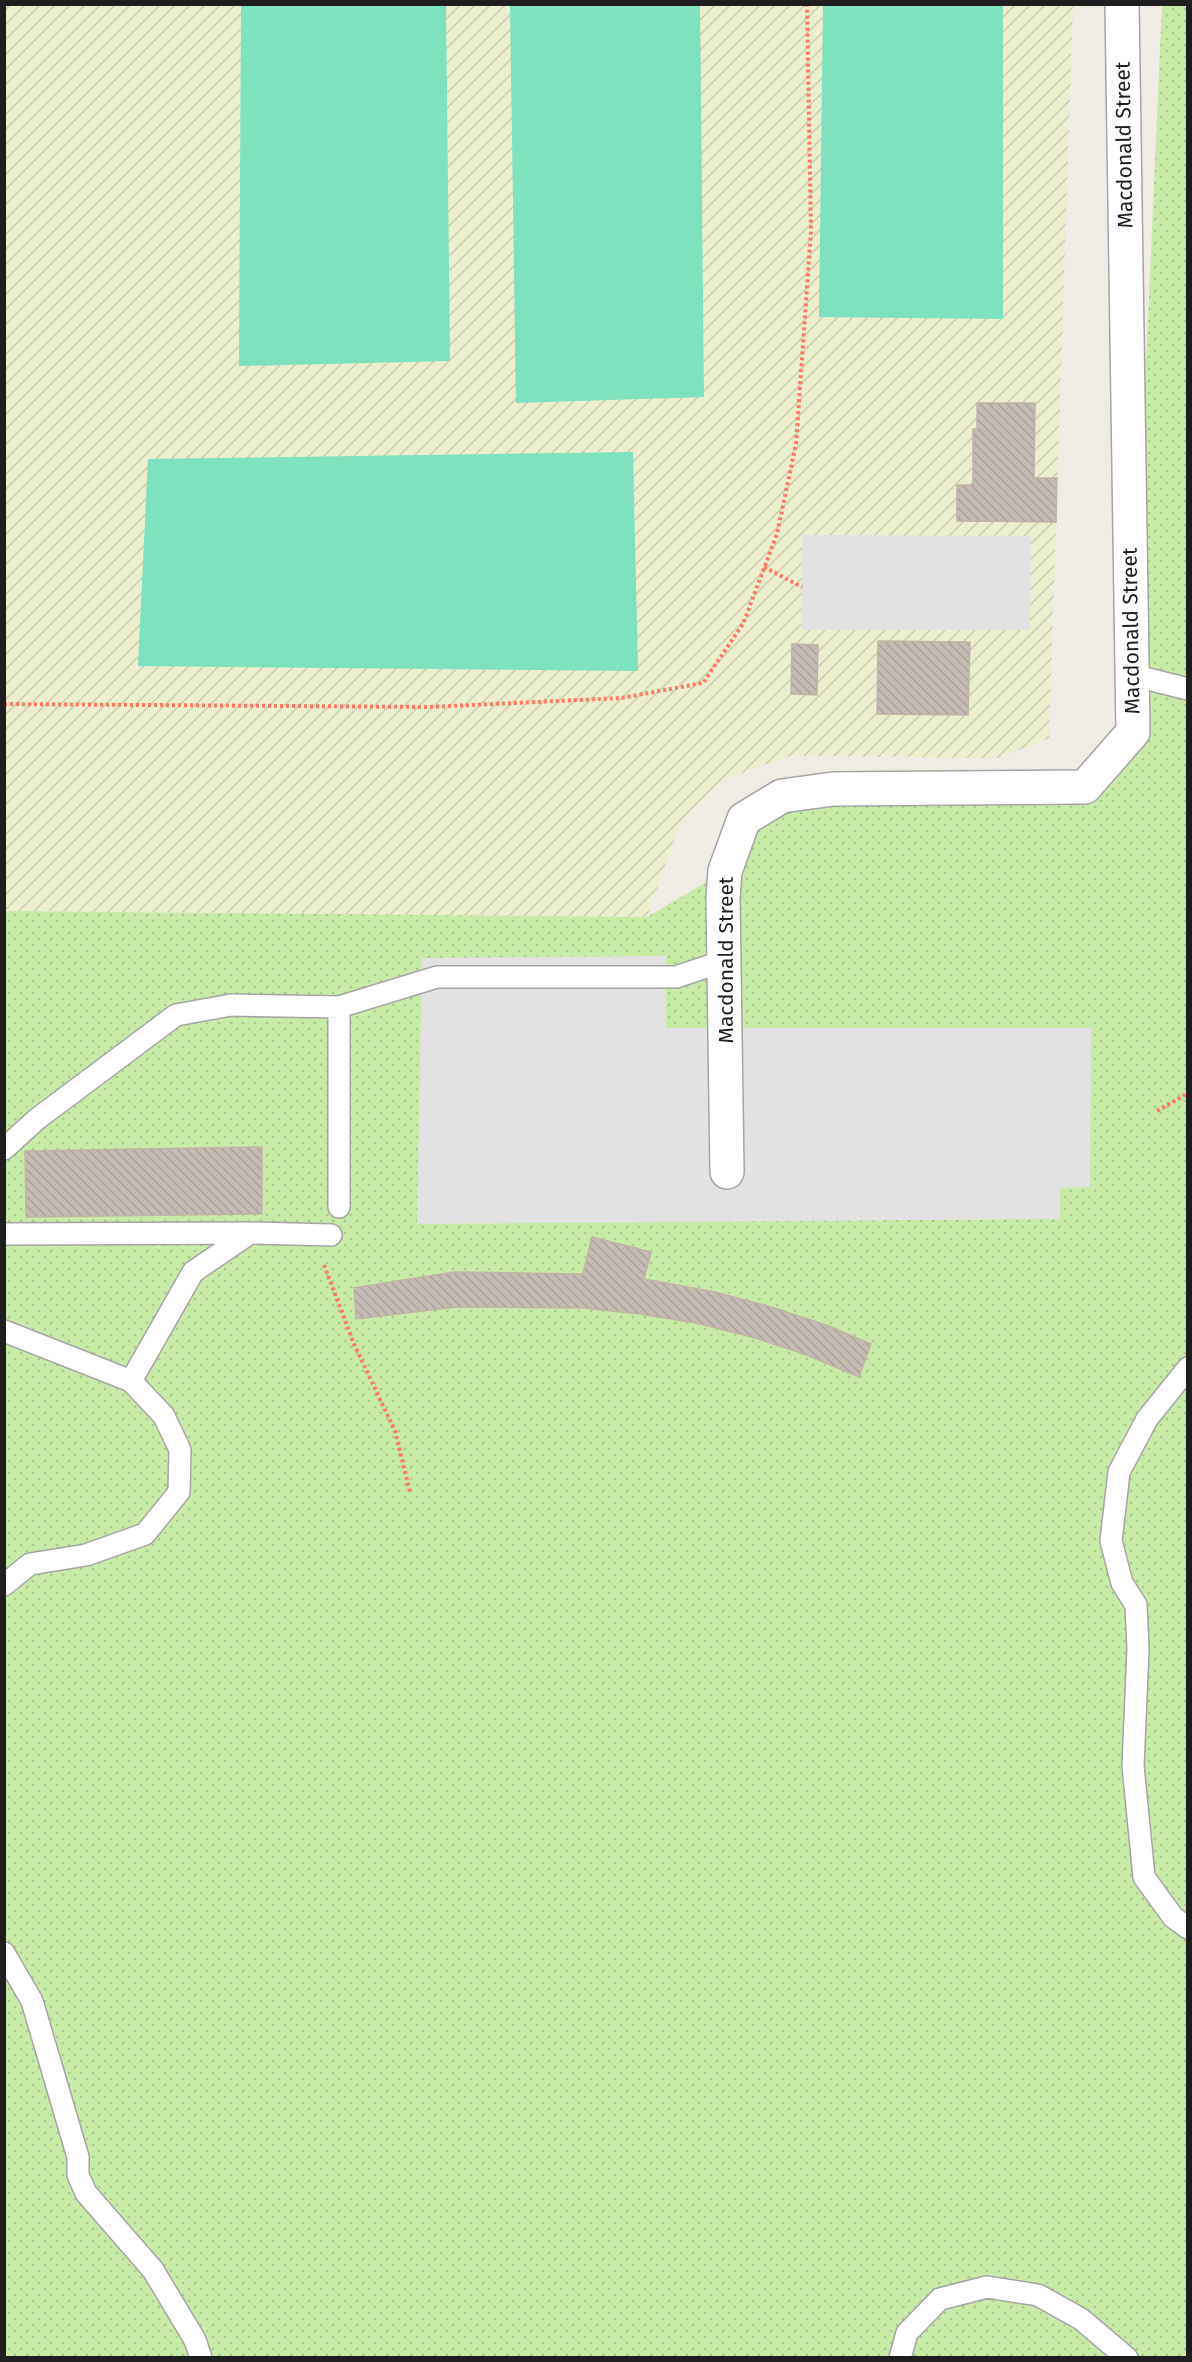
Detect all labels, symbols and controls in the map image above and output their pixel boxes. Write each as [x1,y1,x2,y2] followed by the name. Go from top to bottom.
[1110,61,1138,229] street label: Macdonald Street
[1117,547,1145,715] street label: Macdonald Street
[713,876,739,1043] street label: Macdonald Street

